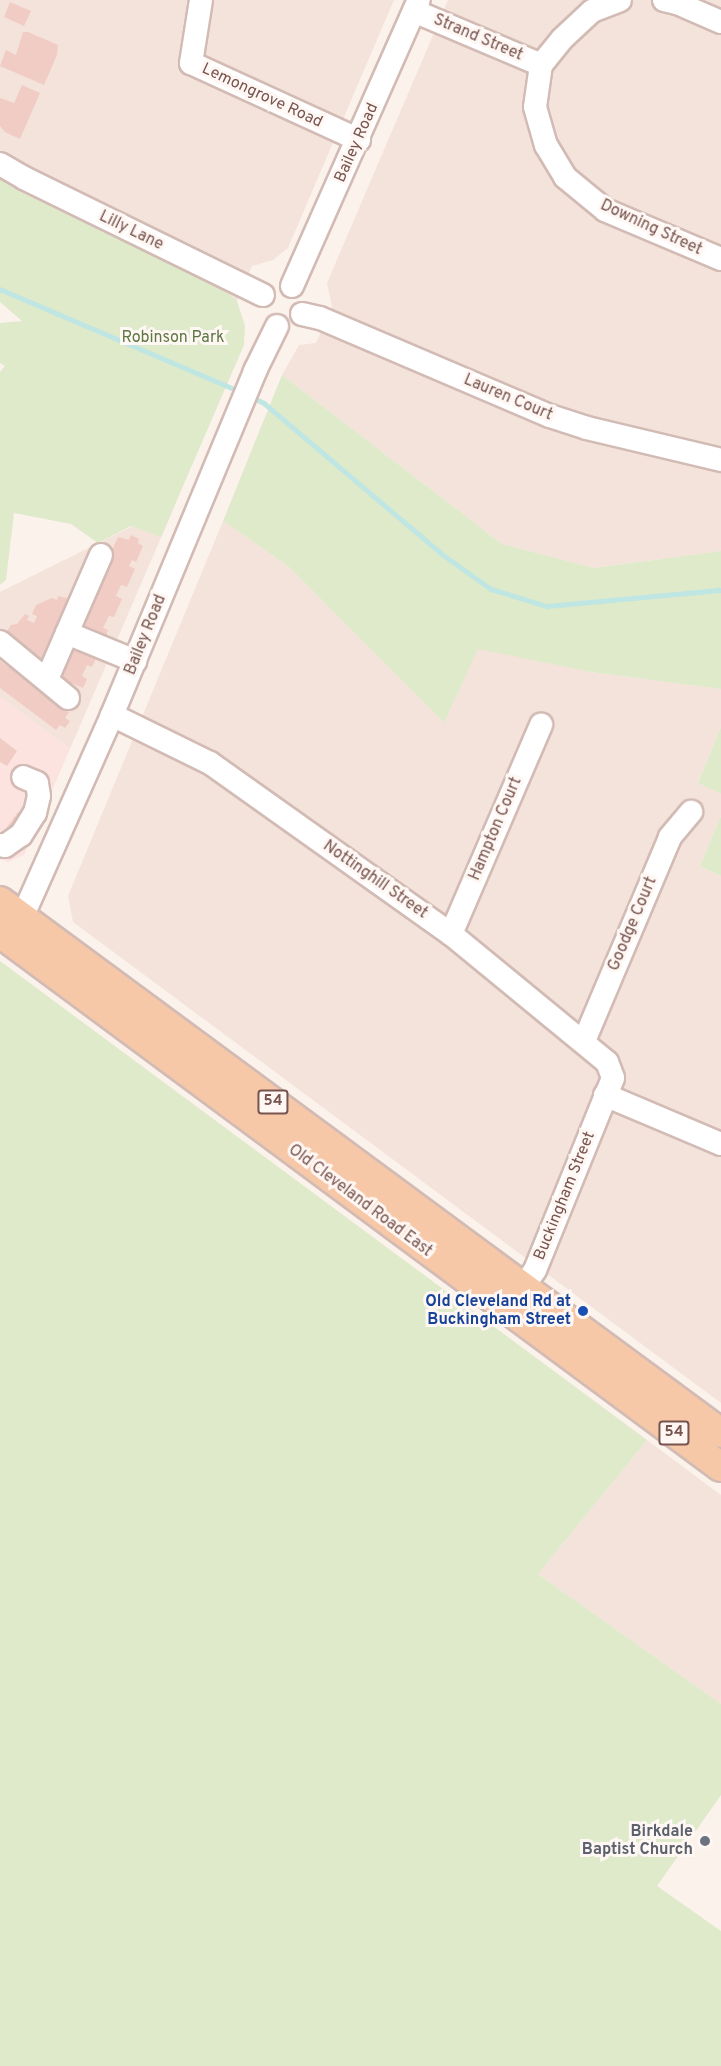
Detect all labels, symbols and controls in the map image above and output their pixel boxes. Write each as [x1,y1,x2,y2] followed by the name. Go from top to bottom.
[430,11,526,65] street label: Strand Street
[199,60,325,132] street label: Lemongrove Road
[331,100,383,186] street label: Bailey Road
[597,196,705,260] street label: Downing Street
[96,207,166,255] street label: Lilly Lane
[121,328,225,348] park label: Robinson Park
[461,371,555,425] street label: Lauren Court
[121,592,171,678] street label: Bailey Road
[466,774,526,884] street label: Hampton Court
[319,837,431,923] street label: Nottinghill Street
[604,874,662,974] street label: Goodge Court
[256,1090,290,1114] road number: 54
[530,1129,600,1263] street label: Buckingham Street
[284,1141,436,1261] street label: Old Cleveland Road East
[425,1292,571,1330] place label: Old Cleveland Rd at Buckingham Street
[576,1304,590,1318] marker: Old Cleveland Rd at Buckingham Street
[658,1421,690,1445] road number: 54
[582,1822,693,1860] place label: Birkdale Baptist Church
[698,1834,712,1848] marker: Birkdale Baptist Church

